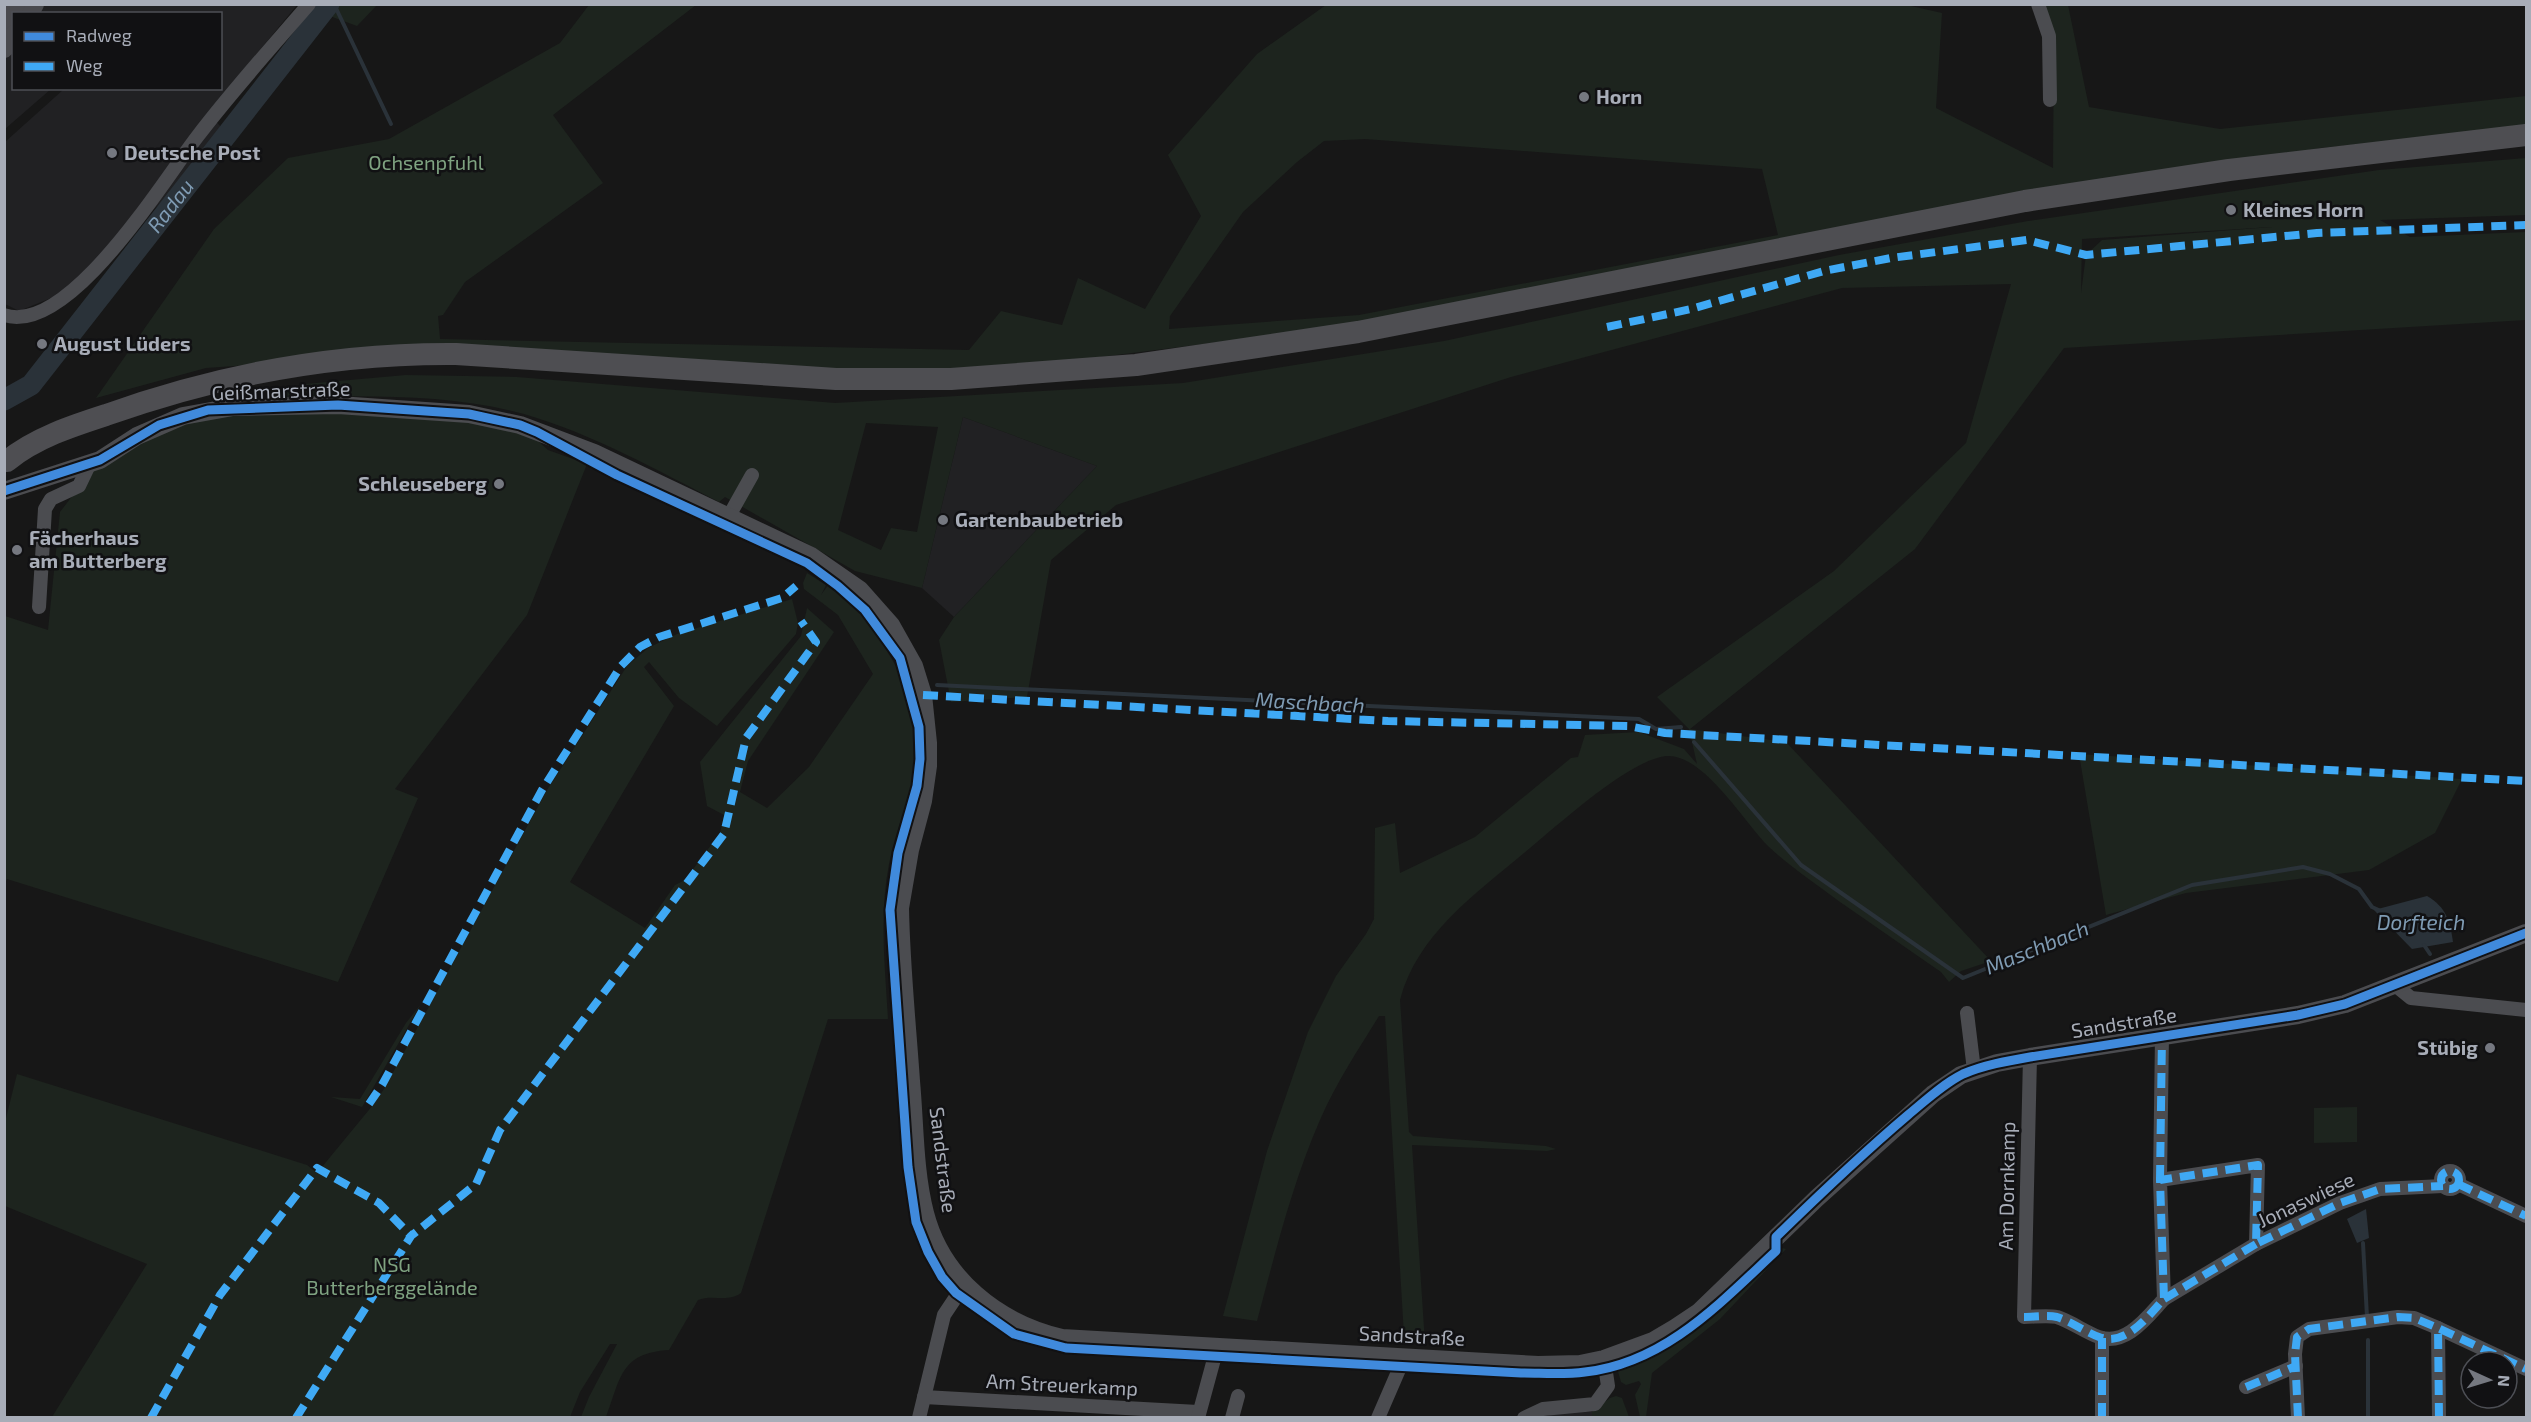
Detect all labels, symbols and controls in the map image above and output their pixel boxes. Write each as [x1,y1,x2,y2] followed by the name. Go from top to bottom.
[12,12,222,90] legend
[66,24,132,46] text: Radweg
[66,54,102,76] text: Weg
[1596,84,1642,108] place label: Horn
[1577,90,1591,104] marker: Horn
[124,140,260,164] place label: Deutsche Post
[105,146,119,160] marker: Deutsche Post
[368,150,484,174] park label: Ochsenpfuhl
[141,174,198,237] water label: Radau
[2243,197,2363,221] place label: Kleines Horn
[2224,203,2238,217] marker: Kleines Horn
[54,331,191,355] place label: August Lüders
[35,337,49,351] marker: August Lüders
[211,376,351,404] street label: Geißmarstraße
[358,471,487,495] place label: Schleuseberg
[492,477,506,491] marker: Schleuseberg
[955,507,1123,531] place label: Gartenbaubetrieb
[936,513,950,527] marker: Gartenbaubetrieb
[29,525,167,572] place label: Fächerhaus am Butterberg
[10,543,24,557] marker: Fächerhaus am Butterberg
[1255,686,1366,717] water label: Maschbach
[2377,909,2465,934] water label: Dorfteich
[1981,914,2092,979] water label: Maschbach
[2069,1002,2178,1042] street label: Sandstraße
[2417,1035,2478,1059] place label: Stübig
[2483,1041,2497,1055] marker: Stübig
[926,1106,962,1214] street label: Sandstraße
[1993,1121,2019,1251] street label: Am Dornkamp
[2253,1166,2358,1232] street label: Jonaswiese
[306,1252,478,1299] park label: NSG Butterberggelände
[1358,1320,1466,1350] street label: Sandstraße
[2459,1350,2519,1410] north arrow
[985,1368,1139,1400] street label: Am Streuerkamp
[2495,1375,2514,1388] text: N

